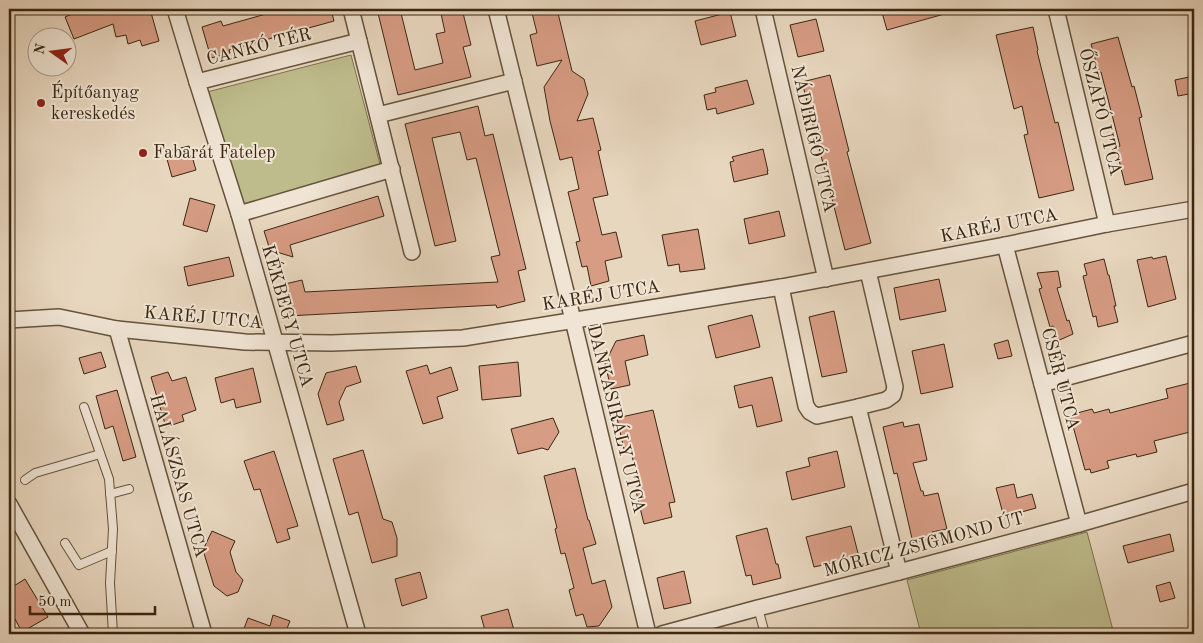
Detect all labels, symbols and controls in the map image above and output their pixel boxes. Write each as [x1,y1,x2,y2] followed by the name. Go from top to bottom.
[203,20,313,69] street label: CANKÓ TÉR
[28,28,78,78] north arrow
[32,42,49,56] text: N
[1075,45,1129,178] street label: ŐSZAPÓ UTCA
[787,63,844,215] street label: NÁDIRIGÓ UTCA
[51,80,139,123] place label: Építőanyag kereskedés
[35,97,47,109] marker: Építőanyag kereskedés
[153,144,276,162] place label: Fabarát Fatelep
[137,147,149,159] marker: Fabarát Fatelep
[938,202,1059,246] street label: KARÉJ UTCA
[258,242,320,390] street label: KÉKBEGY UTCA
[540,274,662,314] street label: KARÉJ UTCA
[143,300,264,332] street label: KARÉJ UTCA
[584,322,652,515] street label: DANKASIRÁLY UTCA
[1038,325,1086,432] street label: CSÉR UTCA
[146,391,214,560] street label: HALÁSZSAS UTCA
[820,505,1026,580] street label: MÓRICZ ZSIGMOND ÚT
[30,583,155,615] scale bar
[38,595,72,610] text: 50 m

